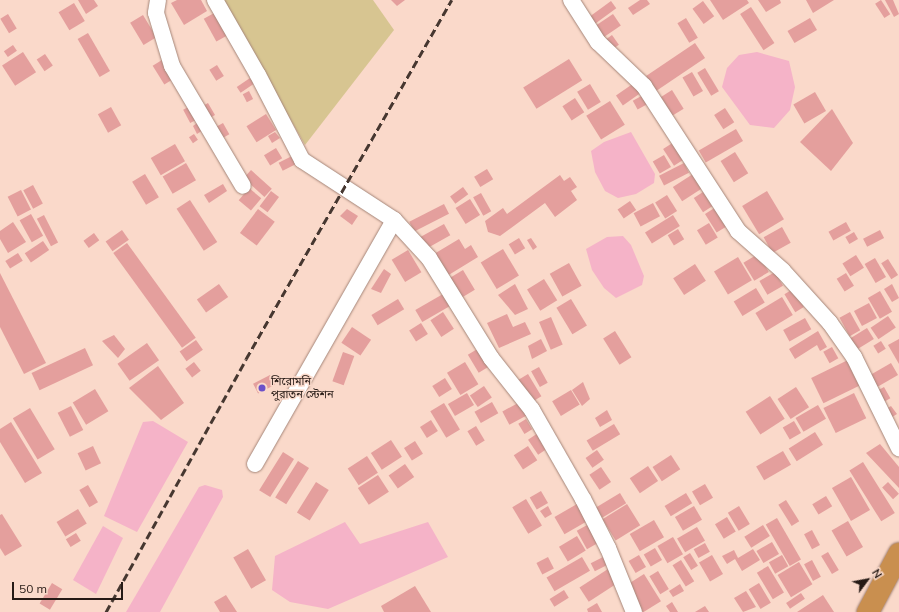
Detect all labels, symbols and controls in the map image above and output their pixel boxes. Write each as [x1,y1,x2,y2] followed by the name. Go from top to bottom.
[271,375,334,401] place label: শিরোমনি পুরাতন স্টেশন
[256,382,268,394] marker: শিরোমনি পুরাতন স্টেশন
[847,560,887,600] north arrow
[869,566,885,581] text: N
[14,574,125,600] scale bar
[19,581,47,596] text: 50 m

